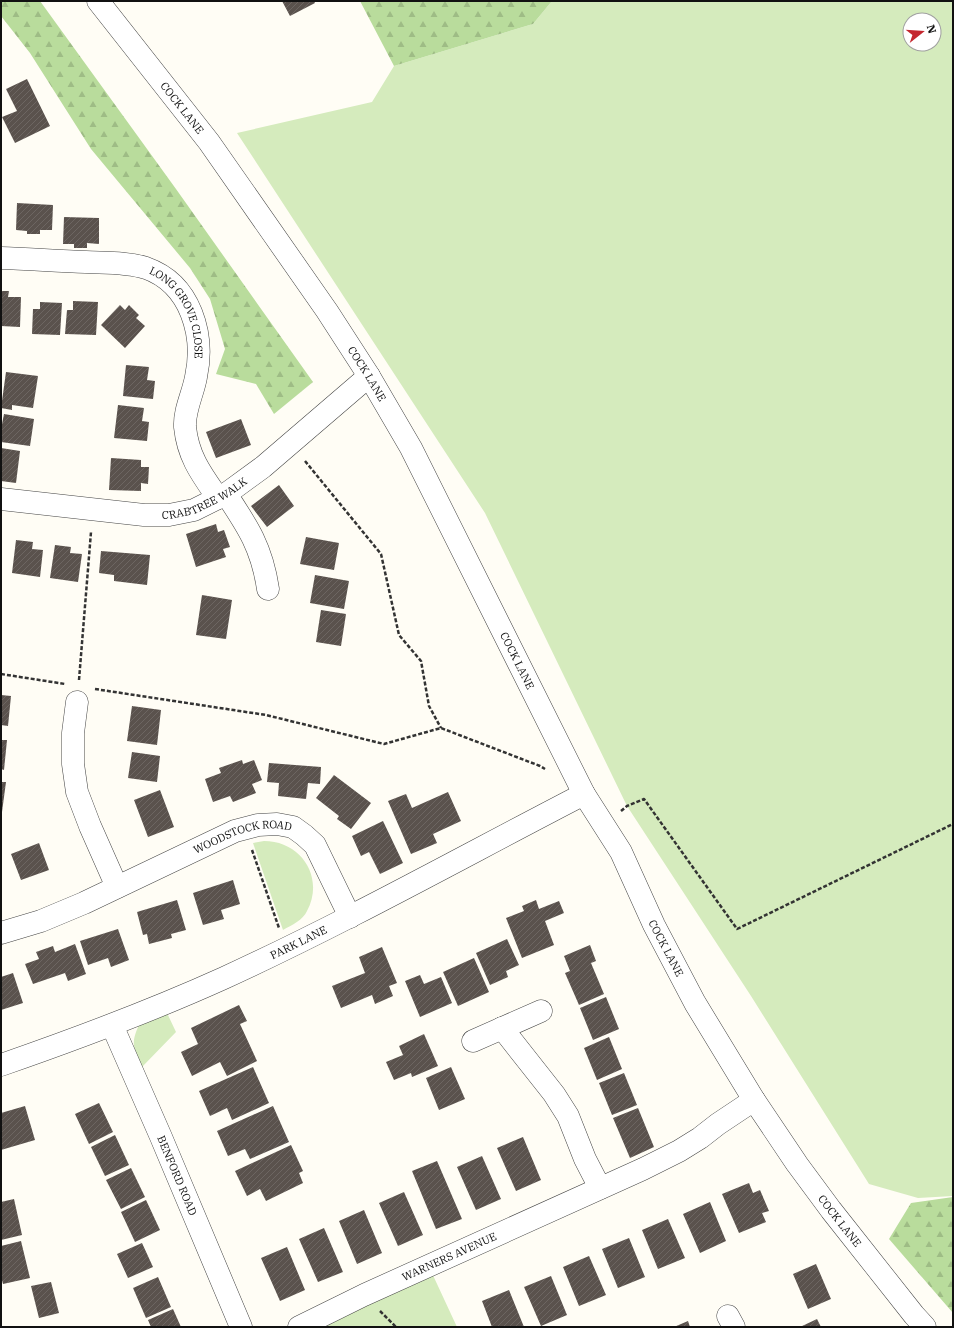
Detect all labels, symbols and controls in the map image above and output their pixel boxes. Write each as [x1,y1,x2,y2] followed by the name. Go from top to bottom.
[902,12,942,52] north arrow
[924,23,940,36] text: N
[157,79,207,137] street label: COCK LANE
[147,263,206,359] street label: LONG GROVE CLOSE
[345,344,389,404] street label: COCK LANE
[162,474,250,522] street label: CRABTREE WALK
[497,630,537,692] street label: COCK LANE
[191,817,293,857] street label: WOODSTOCK ROAD
[645,917,687,979] street label: COCK LANE
[268,922,329,962] street label: PARK LANE
[154,1133,200,1218] street label: BENFORD ROAD
[815,1192,864,1250] street label: COCK LANE
[400,1229,499,1284] street label: WARNERS AVENUE

